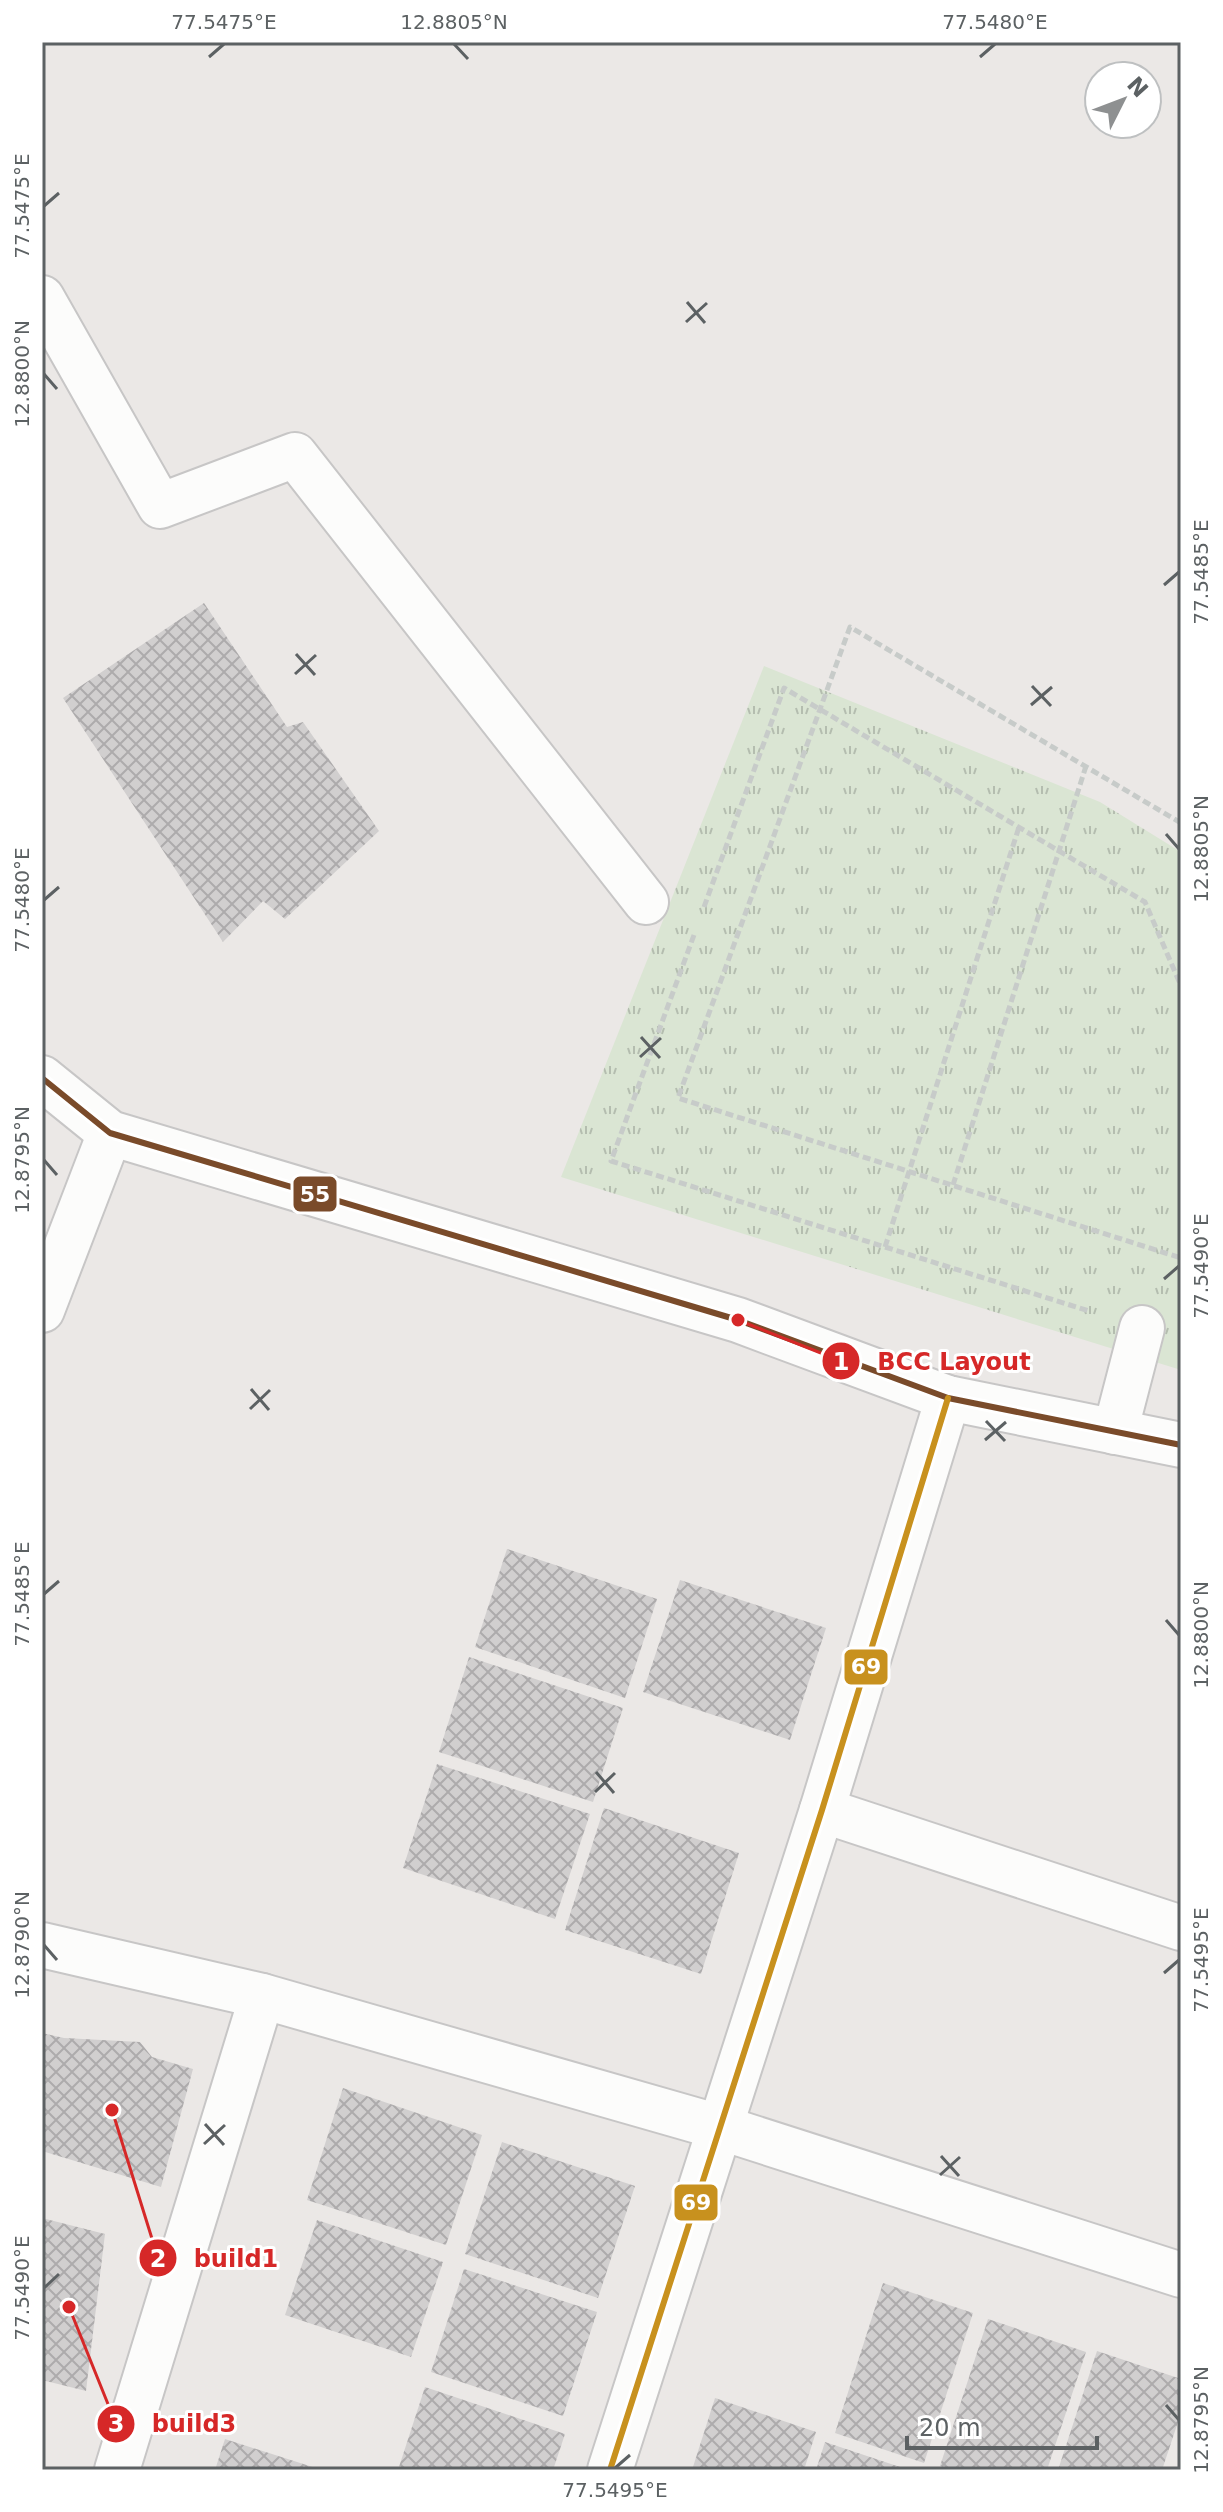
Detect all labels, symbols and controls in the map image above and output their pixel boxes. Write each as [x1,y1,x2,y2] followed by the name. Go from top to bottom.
[171,10,277,34] text: 77.5475°E
[400,10,508,34] text: 12.8805°N
[942,10,1048,34] text: 77.5480°E
[1083,60,1163,140] north arrow
[1122,72,1153,102] text: N
[10,153,34,259] text: 77.5475°E
[10,320,34,428] text: 12.8800°N
[1189,519,1213,625] text: 77.5485°E
[1189,795,1213,903] text: 12.8805°N
[10,847,34,953] text: 77.5480°E
[10,1106,34,1214] text: 12.8795°N
[292,1175,338,1213] line badge: 55
[300,1182,330,1207] text: 55
[1189,1213,1213,1319] text: 77.5490°E
[821,1337,1047,1385] callout: BCC Layout
[833,1348,849,1376] text: 1
[877,1348,1031,1376] text: BCC Layout
[10,1541,34,1647] text: 77.5485°E
[1189,1581,1213,1689] text: 12.8800°N
[843,1648,889,1686] line badge: 69
[851,1654,881,1679] text: 69
[10,1891,34,1999] text: 12.8790°N
[1189,1907,1213,2013] text: 77.5495°E
[673,2183,719,2222] line badge: 69
[681,2190,711,2215] text: 69
[138,2234,294,2282] callout: build1
[10,2235,34,2341] text: 77.5490°E
[150,2245,166,2273] text: 2
[194,2245,278,2273] text: build1
[1189,2366,1213,2474] text: 12.8795°N
[96,2400,252,2448] callout: build3
[907,2400,1097,2450] scale bar
[108,2410,124,2438] text: 3
[152,2410,236,2438] text: build3
[919,2414,981,2442] text: 20 m
[562,2478,668,2502] text: 77.5495°E

